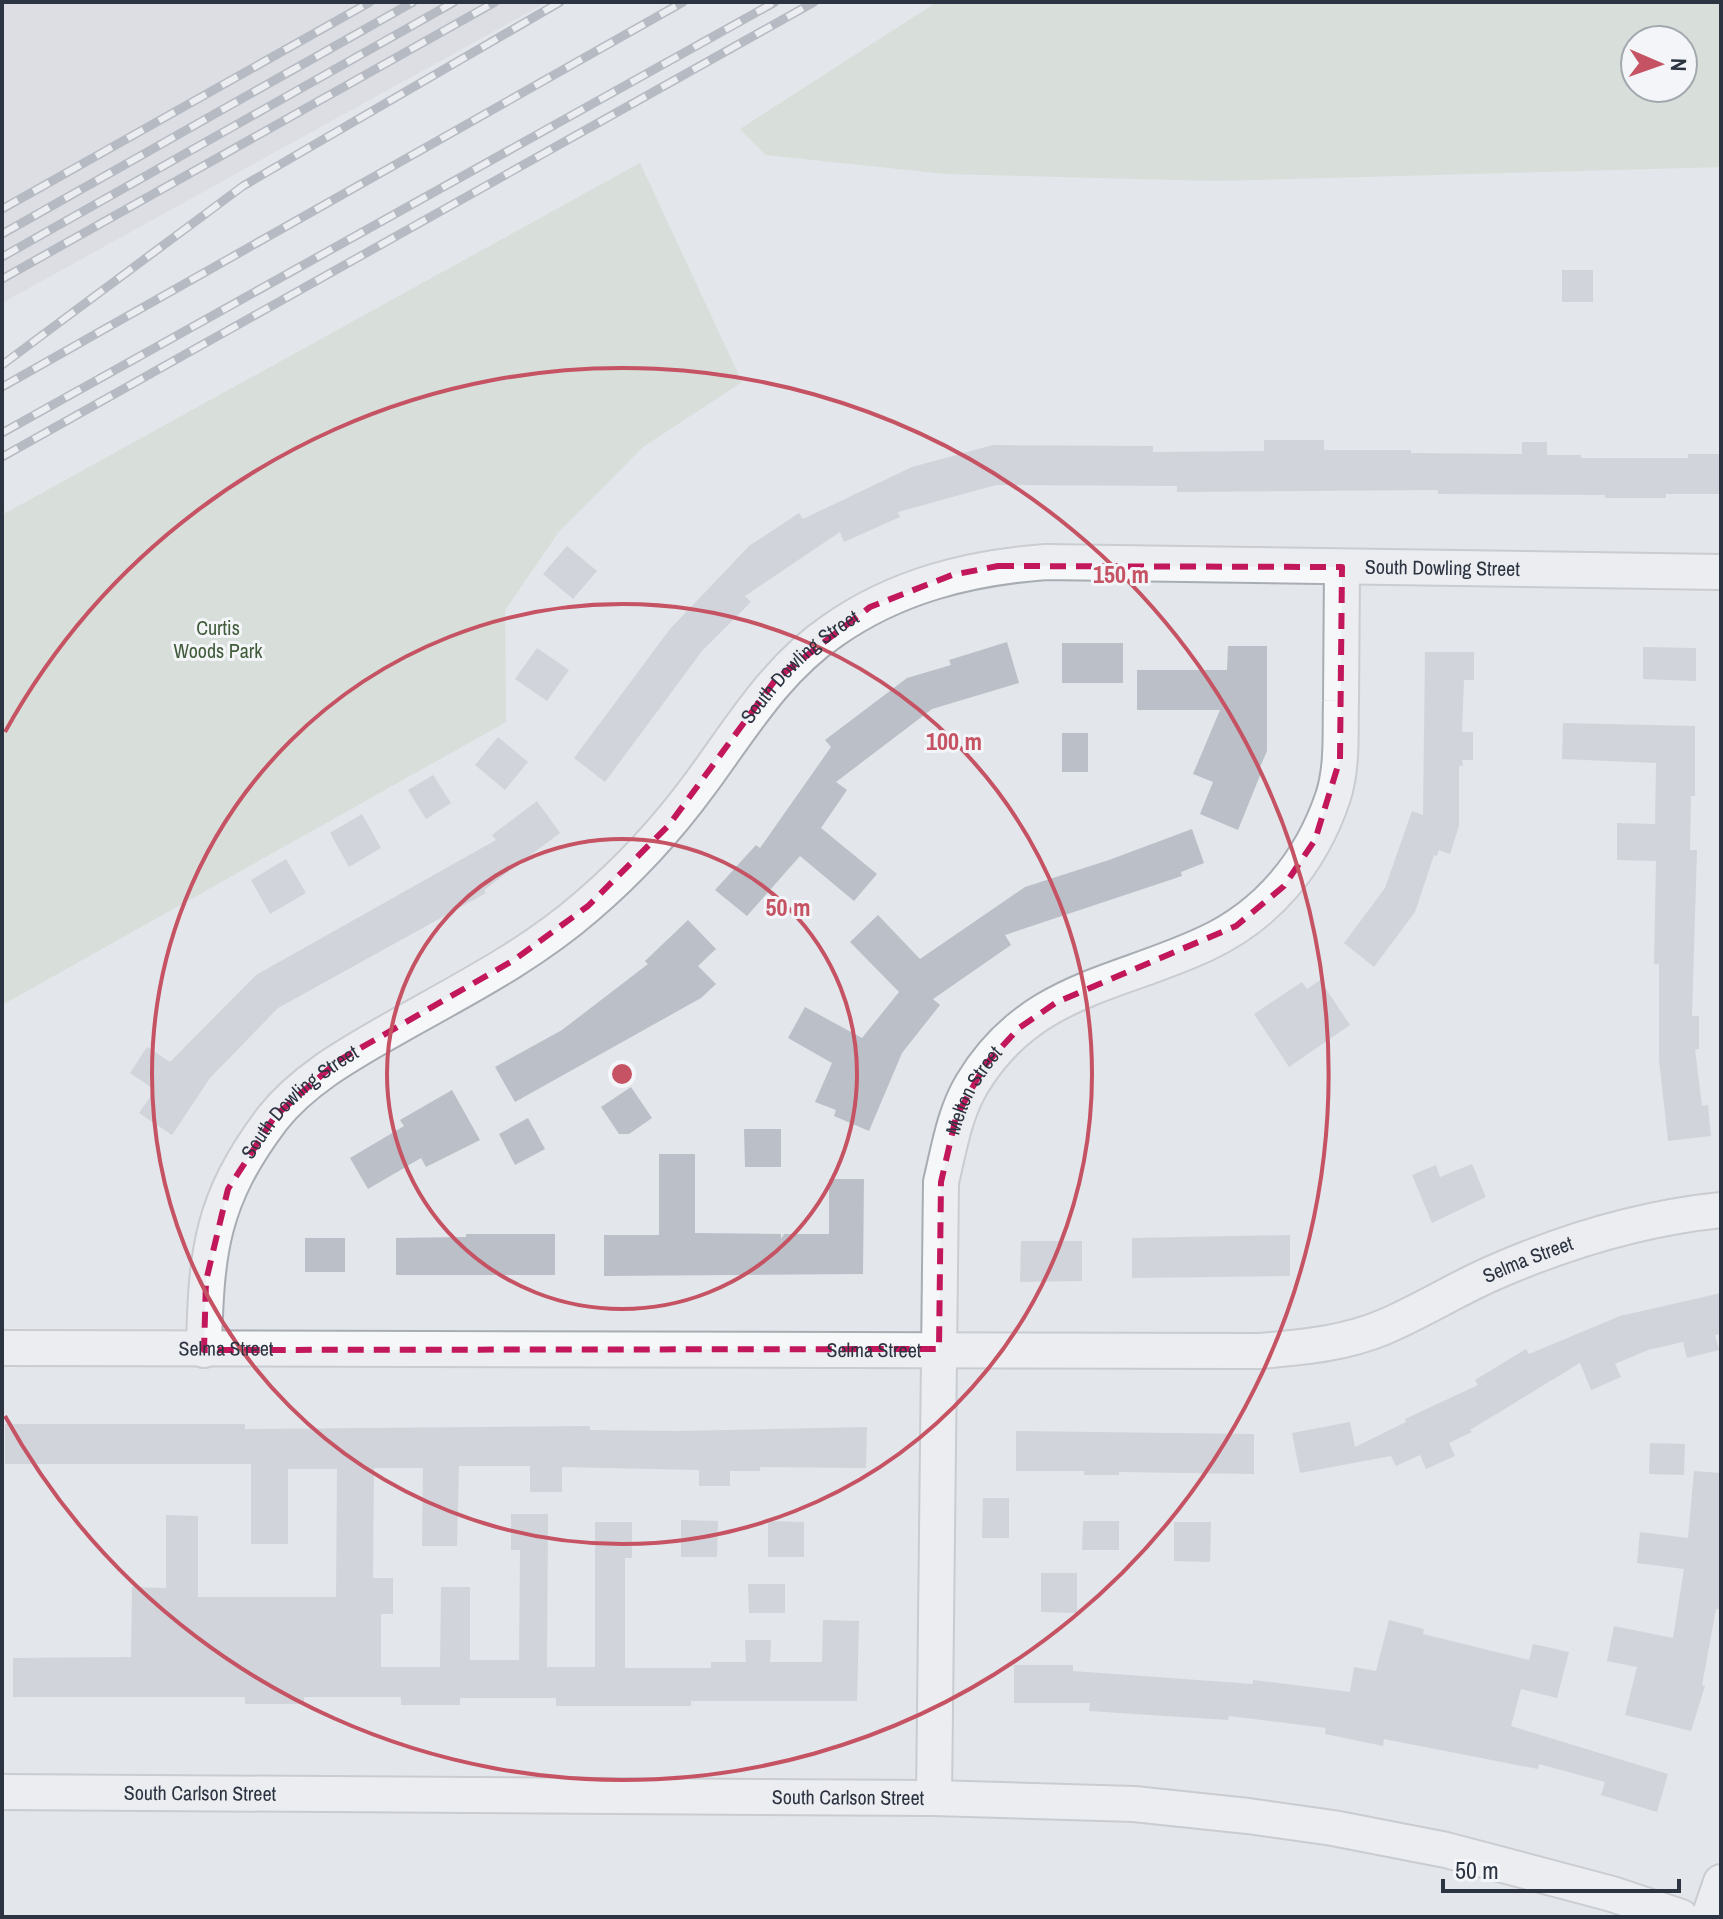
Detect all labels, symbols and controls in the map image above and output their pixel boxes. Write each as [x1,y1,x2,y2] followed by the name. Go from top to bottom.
[1619,24,1699,104] north arrow
[1664,58,1694,72] text: N
[1365,553,1520,582] street label: South Dowling Street
[1093,558,1149,590] text: 150 m
[734,603,864,729] street label: South Dowling Street
[173,614,263,664] park label: Curtis Woods Park
[926,725,982,757] text: 100 m
[766,891,810,923] text: 50 m
[234,1038,363,1164] street label: South Dowling Street
[939,1039,1008,1138] street label: Melton Street
[608,1060,636,1088] centre of rings
[1478,1229,1577,1289] street label: Selma Street
[179,1334,274,1362] street label: Selma Street
[827,1336,922,1363] street label: Selma Street
[124,1779,277,1807] street label: South Carlson Street
[772,1783,925,1811] street label: South Carlson Street
[1443,1843,1679,1893] scale bar
[1455,1854,1499,1886] text: 50 m

